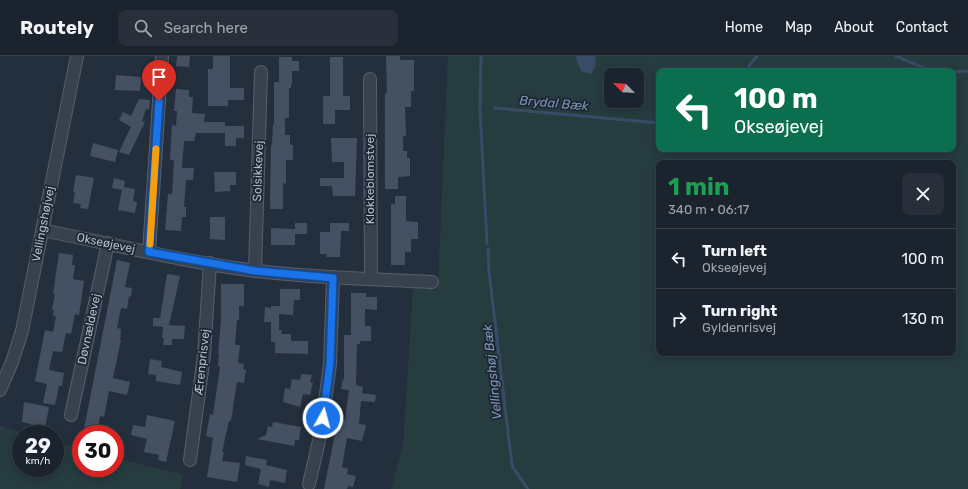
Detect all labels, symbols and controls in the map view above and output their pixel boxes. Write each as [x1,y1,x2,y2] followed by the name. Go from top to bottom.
[118,10,398,46] search box
[20,16,94,39] text: Routely
[132,17,154,39] icon: search
[164,19,248,37] text: Search here
[725,19,763,36] text: Home
[785,19,812,36] text: Map
[834,19,874,36] text: About
[896,19,948,36] text: Contact
[142,60,176,101] pin
[148,66,170,88] icon: arrive
[604,68,644,108] north arrow
[604,68,644,108] map controls
[734,82,818,115] text: 100 m
[668,84,720,136] icon: left
[519,93,590,114] water label: Brydal Bæk
[734,116,824,138] text: Okseøjevej
[363,134,377,224] street label: Klokkeblomstvej
[250,140,266,202] street label: Solsikkevej
[668,173,729,201] text: 1 min
[902,173,944,215] button: close
[29,185,57,263] street label: Vellingshøjvej
[668,202,749,217] text: 340 m · 06:17
[75,230,137,256] street label: Okseøjevej
[702,242,767,260] text: Turn left
[668,248,690,270] icon: left
[902,250,944,268] text: 100 m
[702,260,767,275] text: Okseøjevej
[75,292,103,366] street label: Døvnældevej
[702,302,777,320] text: Turn right
[668,308,690,330] icon: right
[902,310,944,328] text: 130 m
[702,320,776,335] text: Gyldenrisvej
[480,323,505,420] water label: Vellingshøj Bæk
[192,328,212,396] street label: Ærenprisvej
[302,397,344,439] position arrow
[72,425,124,477] speed limit sign: 30
[25,434,51,458] text: 29
[26,455,50,467] text: km/h

